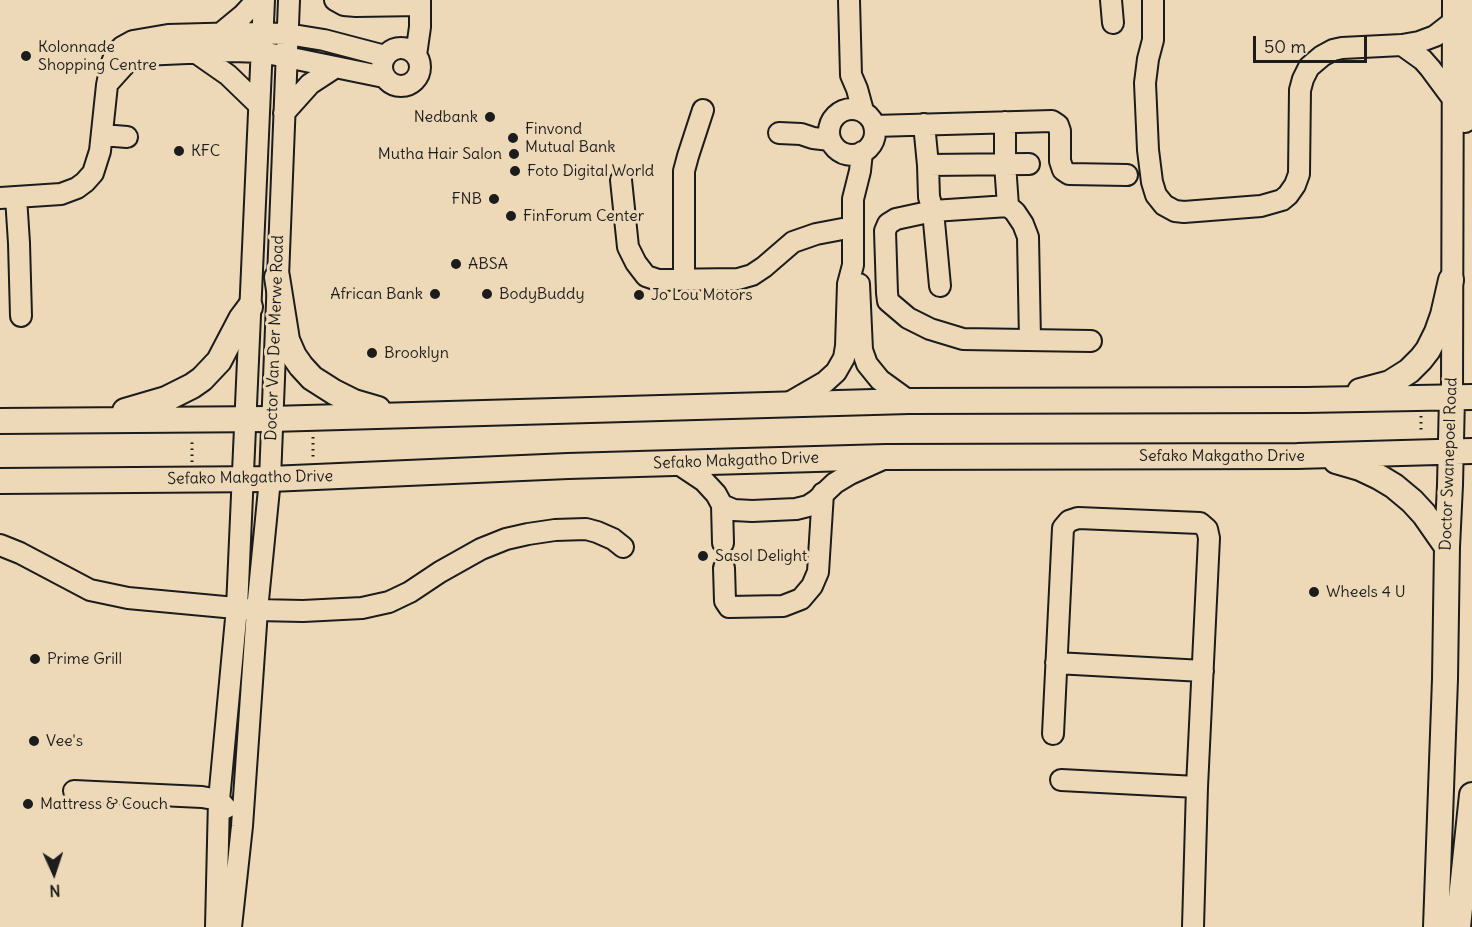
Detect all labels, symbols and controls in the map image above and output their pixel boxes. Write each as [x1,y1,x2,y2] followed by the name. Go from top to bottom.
[1256,24,1370,62] scale bar
[1264,35,1306,58] text: 50 m
[38,37,157,75] place label: Kolonnade Shopping Centre
[19,49,33,63] marker: Kolonnade Shopping Centre
[414,107,478,127] place label: Nedbank
[483,110,497,124] marker: Nedbank
[525,119,615,157] place label: Finvond Mutual Bank
[506,131,520,145] marker: Finvond Mutual Bank
[191,141,220,161] place label: KFC
[172,144,186,158] marker: KFC
[378,144,502,164] place label: Mutha Hair Salon
[507,147,521,161] marker: Mutha Hair Salon
[527,161,654,181] place label: Foto Digital World
[508,164,522,178] marker: Foto Digital World
[451,189,482,209] place label: FNB
[487,192,501,206] marker: FNB
[523,206,644,226] place label: FinForum Center
[504,209,518,223] marker: FinForum Center
[262,235,288,441] street label: Doctor Van Der Merwe Road
[468,254,508,274] place label: ABSA
[449,257,463,271] marker: ABSA
[330,284,423,304] place label: African Bank
[499,284,585,304] place label: BodyBuddy
[651,285,752,305] place label: Jo Lou Motors
[428,287,442,301] marker: African Bank
[480,287,494,301] marker: BodyBuddy
[632,288,646,302] marker: Jo Lou Motors
[384,343,449,363] place label: Brooklyn
[365,346,379,360] marker: Brooklyn
[1436,377,1462,551] street label: Doctor Swanepoel Road
[1139,446,1305,466] street label: Sefako Makgatho Drive
[653,449,819,473] street label: Sefako Makgatho Drive
[167,467,333,489] street label: Sefako Makgatho Drive
[715,546,807,566] place label: Sasol Delight
[696,549,710,563] marker: Sasol Delight
[1326,582,1406,602] place label: Wheels 4 U
[1307,585,1321,599] marker: Wheels 4 U
[47,649,122,669] place label: Prime Grill
[28,652,42,666] marker: Prime Grill
[46,731,83,751] place label: Vee's
[27,734,41,748] marker: Vee's
[40,794,168,814] place label: Mattress & Couch
[21,797,35,811] marker: Mattress & Couch
[24,843,84,903] north arrow
[49,881,61,901] text: N

